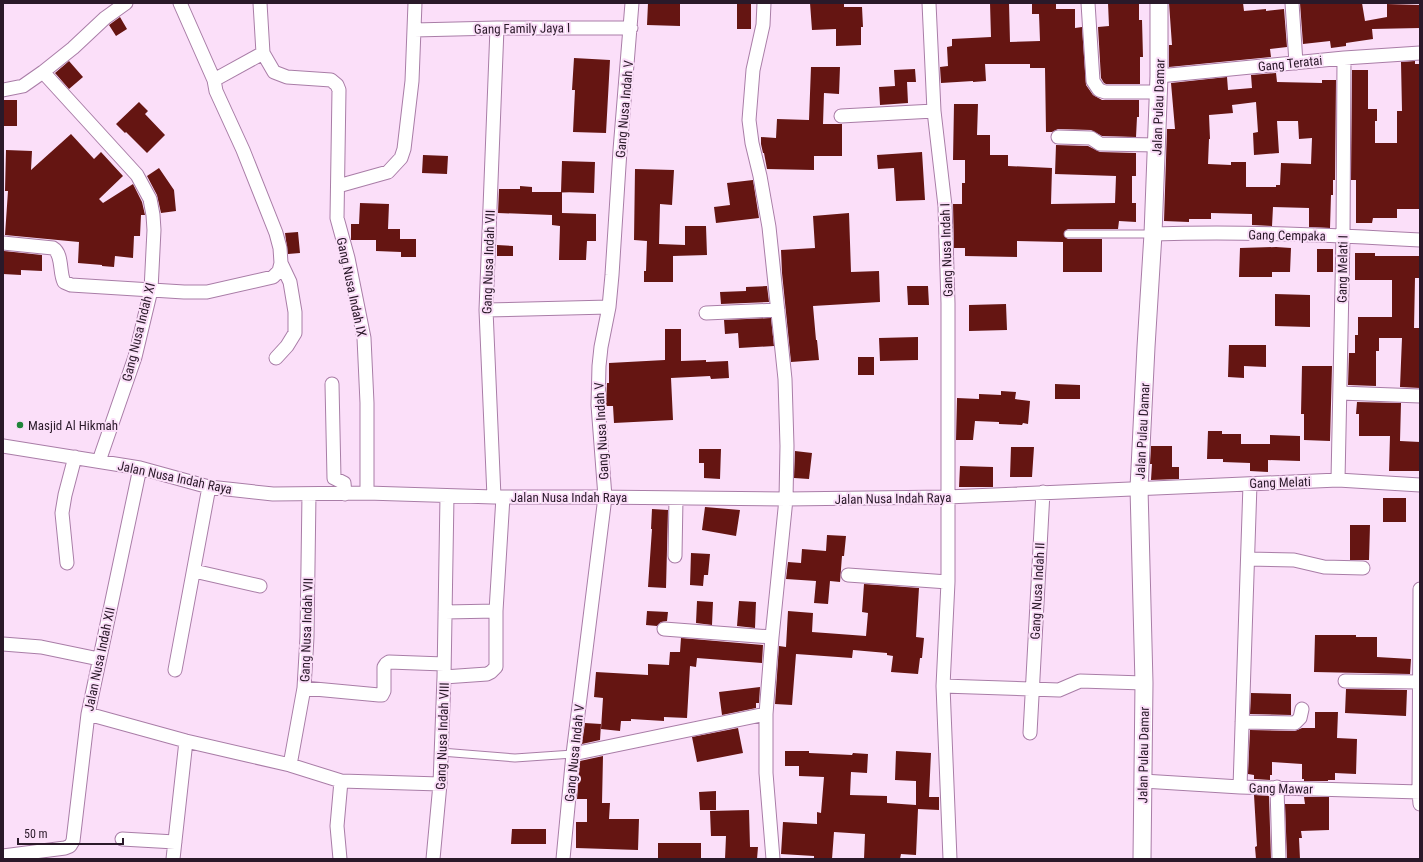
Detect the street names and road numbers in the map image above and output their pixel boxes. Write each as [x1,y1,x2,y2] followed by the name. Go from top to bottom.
[474,20,570,37] street label: Gang Family Jaya I
[1257,53,1323,74] street label: Gang Teratai
[1149,58,1168,156] street label: Jalan Pulau Damar
[613,59,636,158] street label: Gang Nusa Indah V
[937,203,956,297] street label: Gang Nusa Indah I
[479,210,498,314] street label: Gang Nusa Indah VII
[1248,227,1326,244] street label: Gang Cempaka
[1334,235,1351,303] street label: Gang Melati I
[334,236,369,338] street label: Gang Nusa Indah IX
[119,281,158,383] street label: Gang Nusa Indah XI
[591,381,612,480] street label: Gang Nusa Indah V
[1132,382,1153,480] street label: Jalan Pulau Damar
[116,458,233,497] street label: Jalan Nusa Indah Raya
[1249,474,1311,491] street label: Gang Melati
[511,490,627,505] street label: Jalan Nusa Indah Raya
[835,490,951,507] street label: Jalan Nusa Indah Raya
[1027,542,1048,640] street label: Gang Nusa Indah II
[297,578,316,682] street label: Gang Nusa Indah VII
[81,606,118,712] street label: Jalan Nusa Indah XII
[433,682,452,790] street label: Gang Nusa Indah VIII
[562,703,587,802] street label: Gang Nusa Indah V
[1135,707,1152,803] street label: Jalan Pulau Damar
[1249,780,1313,797] street label: Gang Mawar

